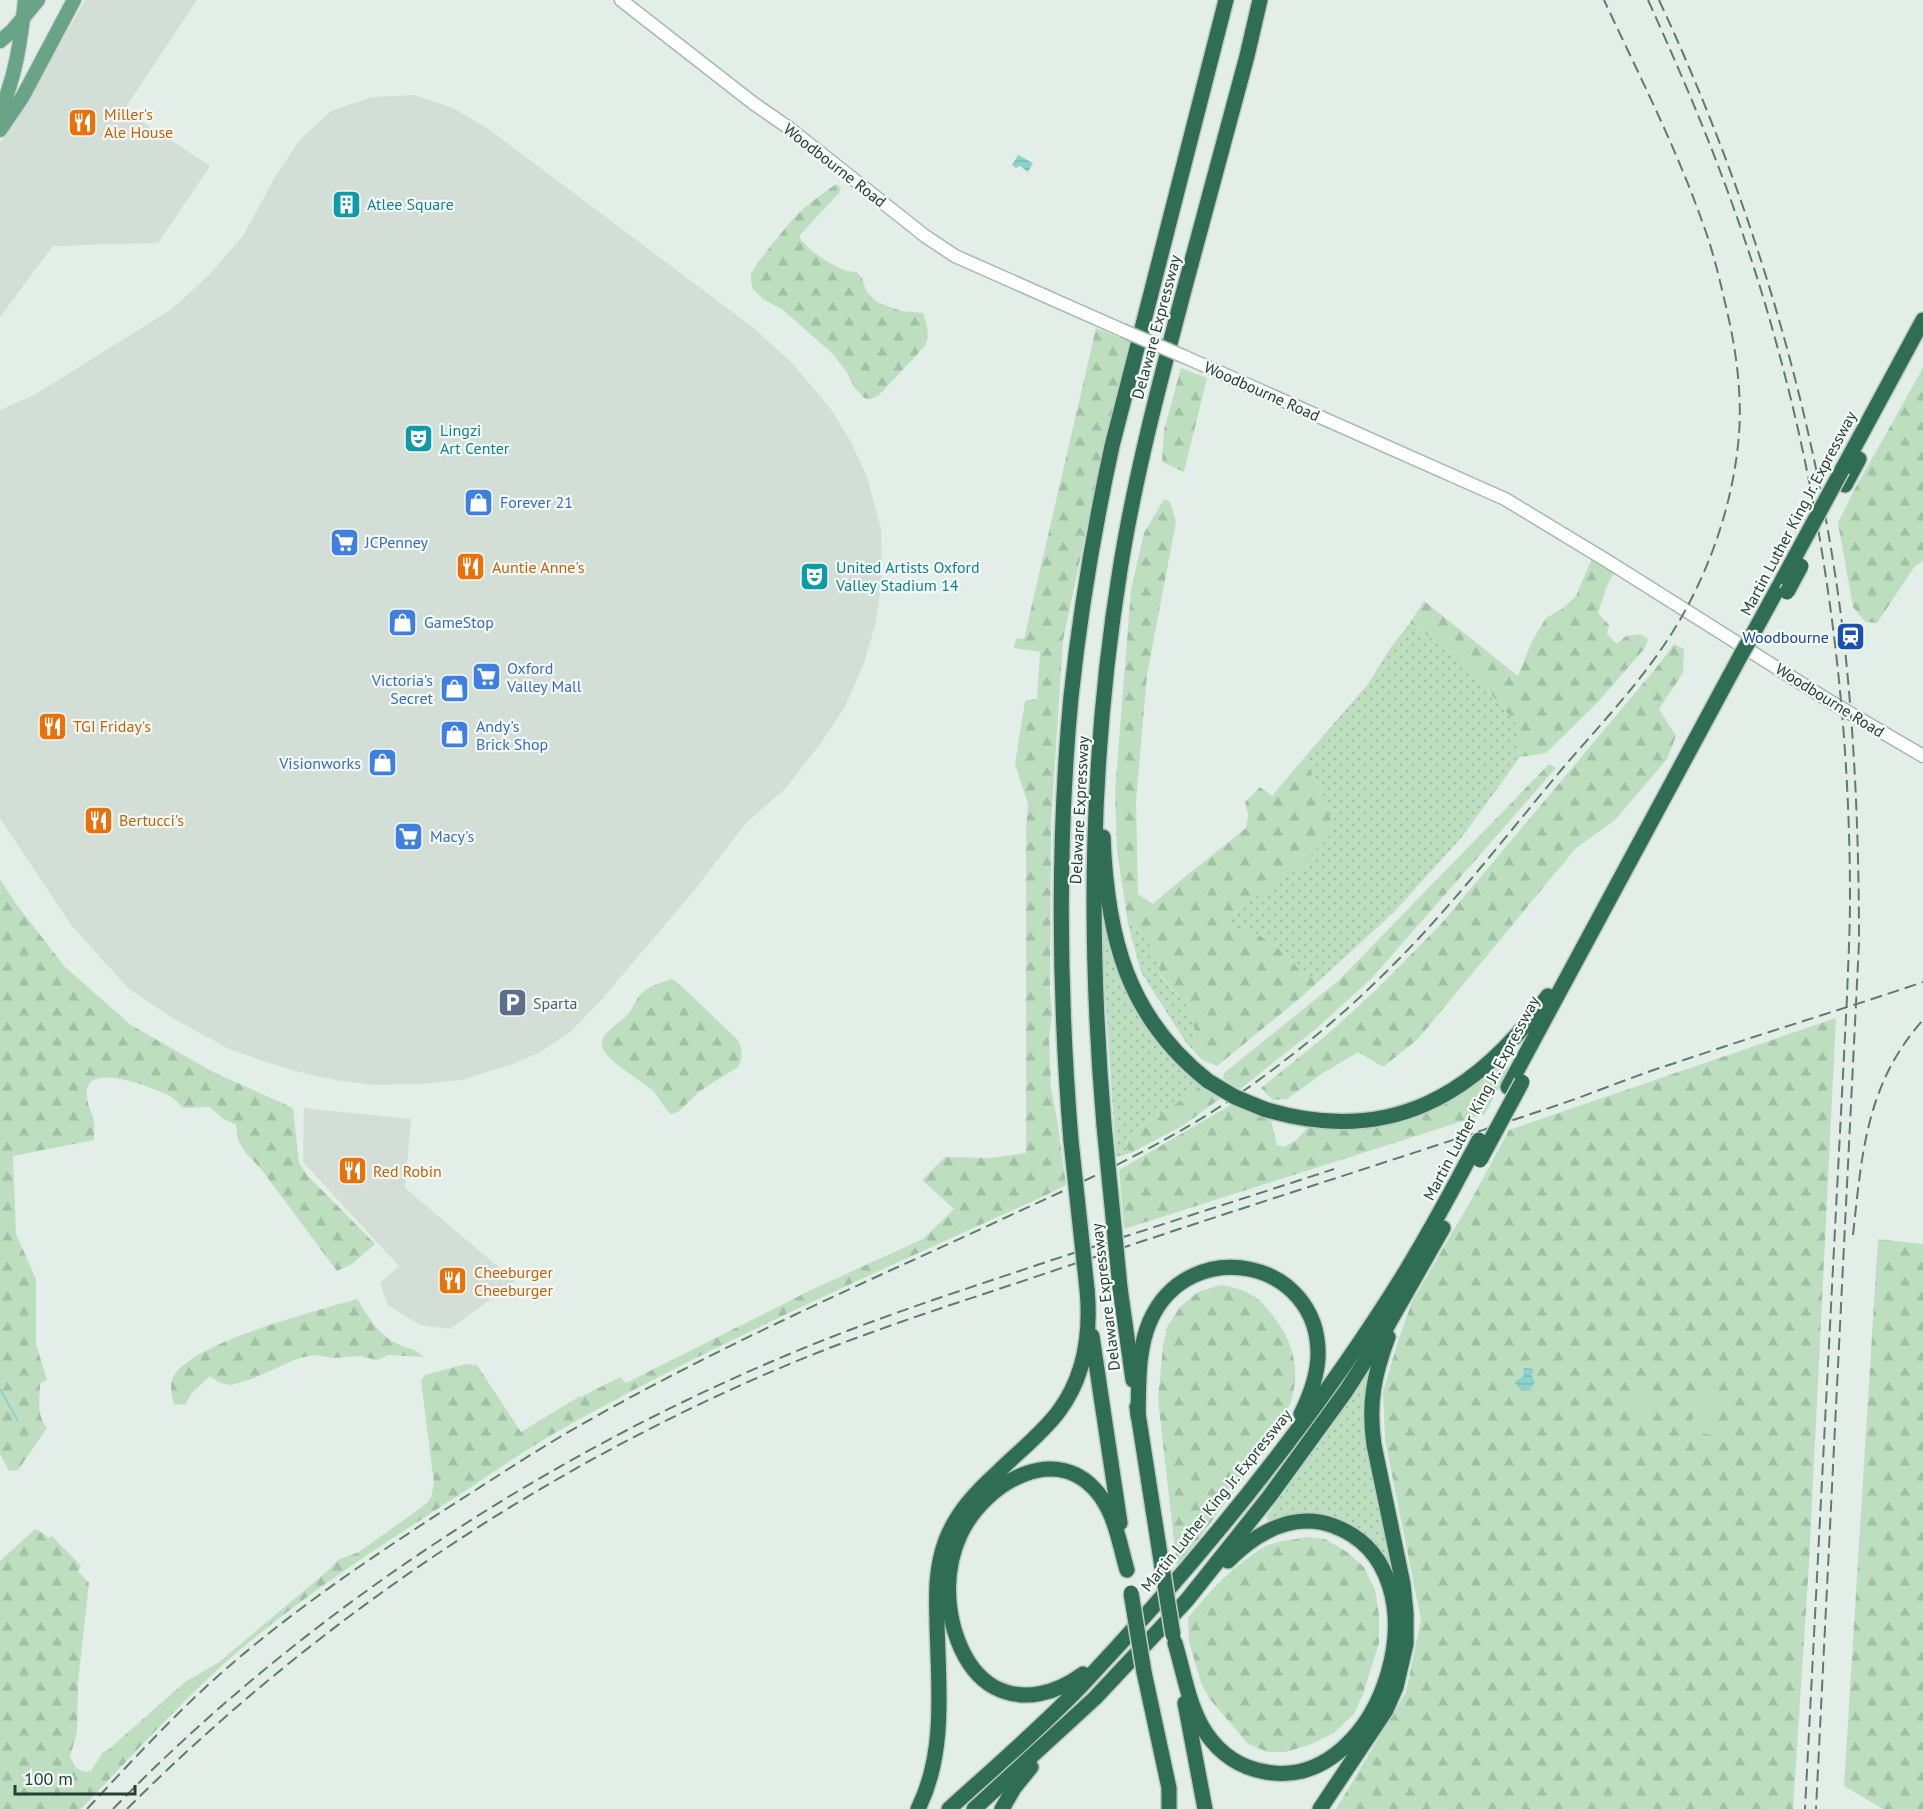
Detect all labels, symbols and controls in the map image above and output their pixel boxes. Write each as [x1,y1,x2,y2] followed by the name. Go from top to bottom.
[104,104,173,142] place label: Miller's Ale House
[67,107,99,139] restaurant icon: Miller's Ale House
[780,119,890,211] street label: Woodbourne Road
[330,188,362,220] building icon: Atlee Square
[367,194,454,214] place label: Atlee Square
[1127,252,1185,401] street label: Delaware Expressway
[1201,357,1323,425] street label: Woodbourne Road
[1735,407,1861,619] street label: Martin Luther King Jr. Expressway
[440,420,510,458] place label: Lingzi Art Center
[403,423,435,455] theatre icon: Lingzi Art Center
[463,486,495,518] shop icon: Forever 21
[500,492,573,512] place label: Forever 21
[328,526,360,558] supermarket icon: JCPenney
[364,532,429,552] place label: JCPenney
[455,551,487,583] restaurant icon: Auntie Anne's
[492,557,585,577] place label: Auntie Anne's
[835,557,980,595] place label: United Artists Oxford Valley Stadium 14
[799,560,831,592] theatre icon: United Artists Oxford Valley Stadium 14
[387,606,419,638] shop icon: GameStop
[424,612,494,632] place label: GameStop
[1834,621,1866,653] station icon: Woodbourne
[1743,627,1829,647] place label: Woodbourne
[506,658,582,696] place label: Oxford Valley Mall
[1772,658,1888,742] street label: Woodbourne Road
[470,661,502,693] supermarket icon: Oxford Valley Mall
[371,670,434,708] place label: Victoria's Secret
[438,673,470,705] shop icon: Victoria's Secret
[36,710,68,742] restaurant icon: TGI Friday's
[73,716,151,736] place label: TGI Friday's
[476,716,548,754] place label: Andy's Brick Shop
[439,719,471,751] shop icon: Andy's Brick Shop
[1065,735,1093,885] street label: Delaware Expressway
[366,747,398,779] shop icon: Visionworks
[278,753,361,773] place label: Visionworks
[82,804,114,836] restaurant icon: Bertucci's
[119,810,184,830] place label: Bertucci's
[393,820,425,852] supermarket icon: Macy's
[430,826,475,846] place label: Macy's
[496,987,528,1019] parking icon: Sparta
[1418,992,1544,1204] street label: Martin Luther King Jr. Expressway
[533,993,577,1013] place label: Sparta
[336,1155,368,1187] restaurant icon: Red Robin
[373,1161,442,1181] place label: Red Robin
[1086,1222,1124,1372] street label: Delaware Expressway
[474,1262,553,1300] place label: Cheeburger Cheeburger
[437,1265,469,1297] restaurant icon: Cheeburger Cheeburger
[1136,1404,1296,1595] street label: Martin Luther King Jr. Expressway
[15,1758,135,1796] scale bar
[24,1767,73,1790] text: 100 m

